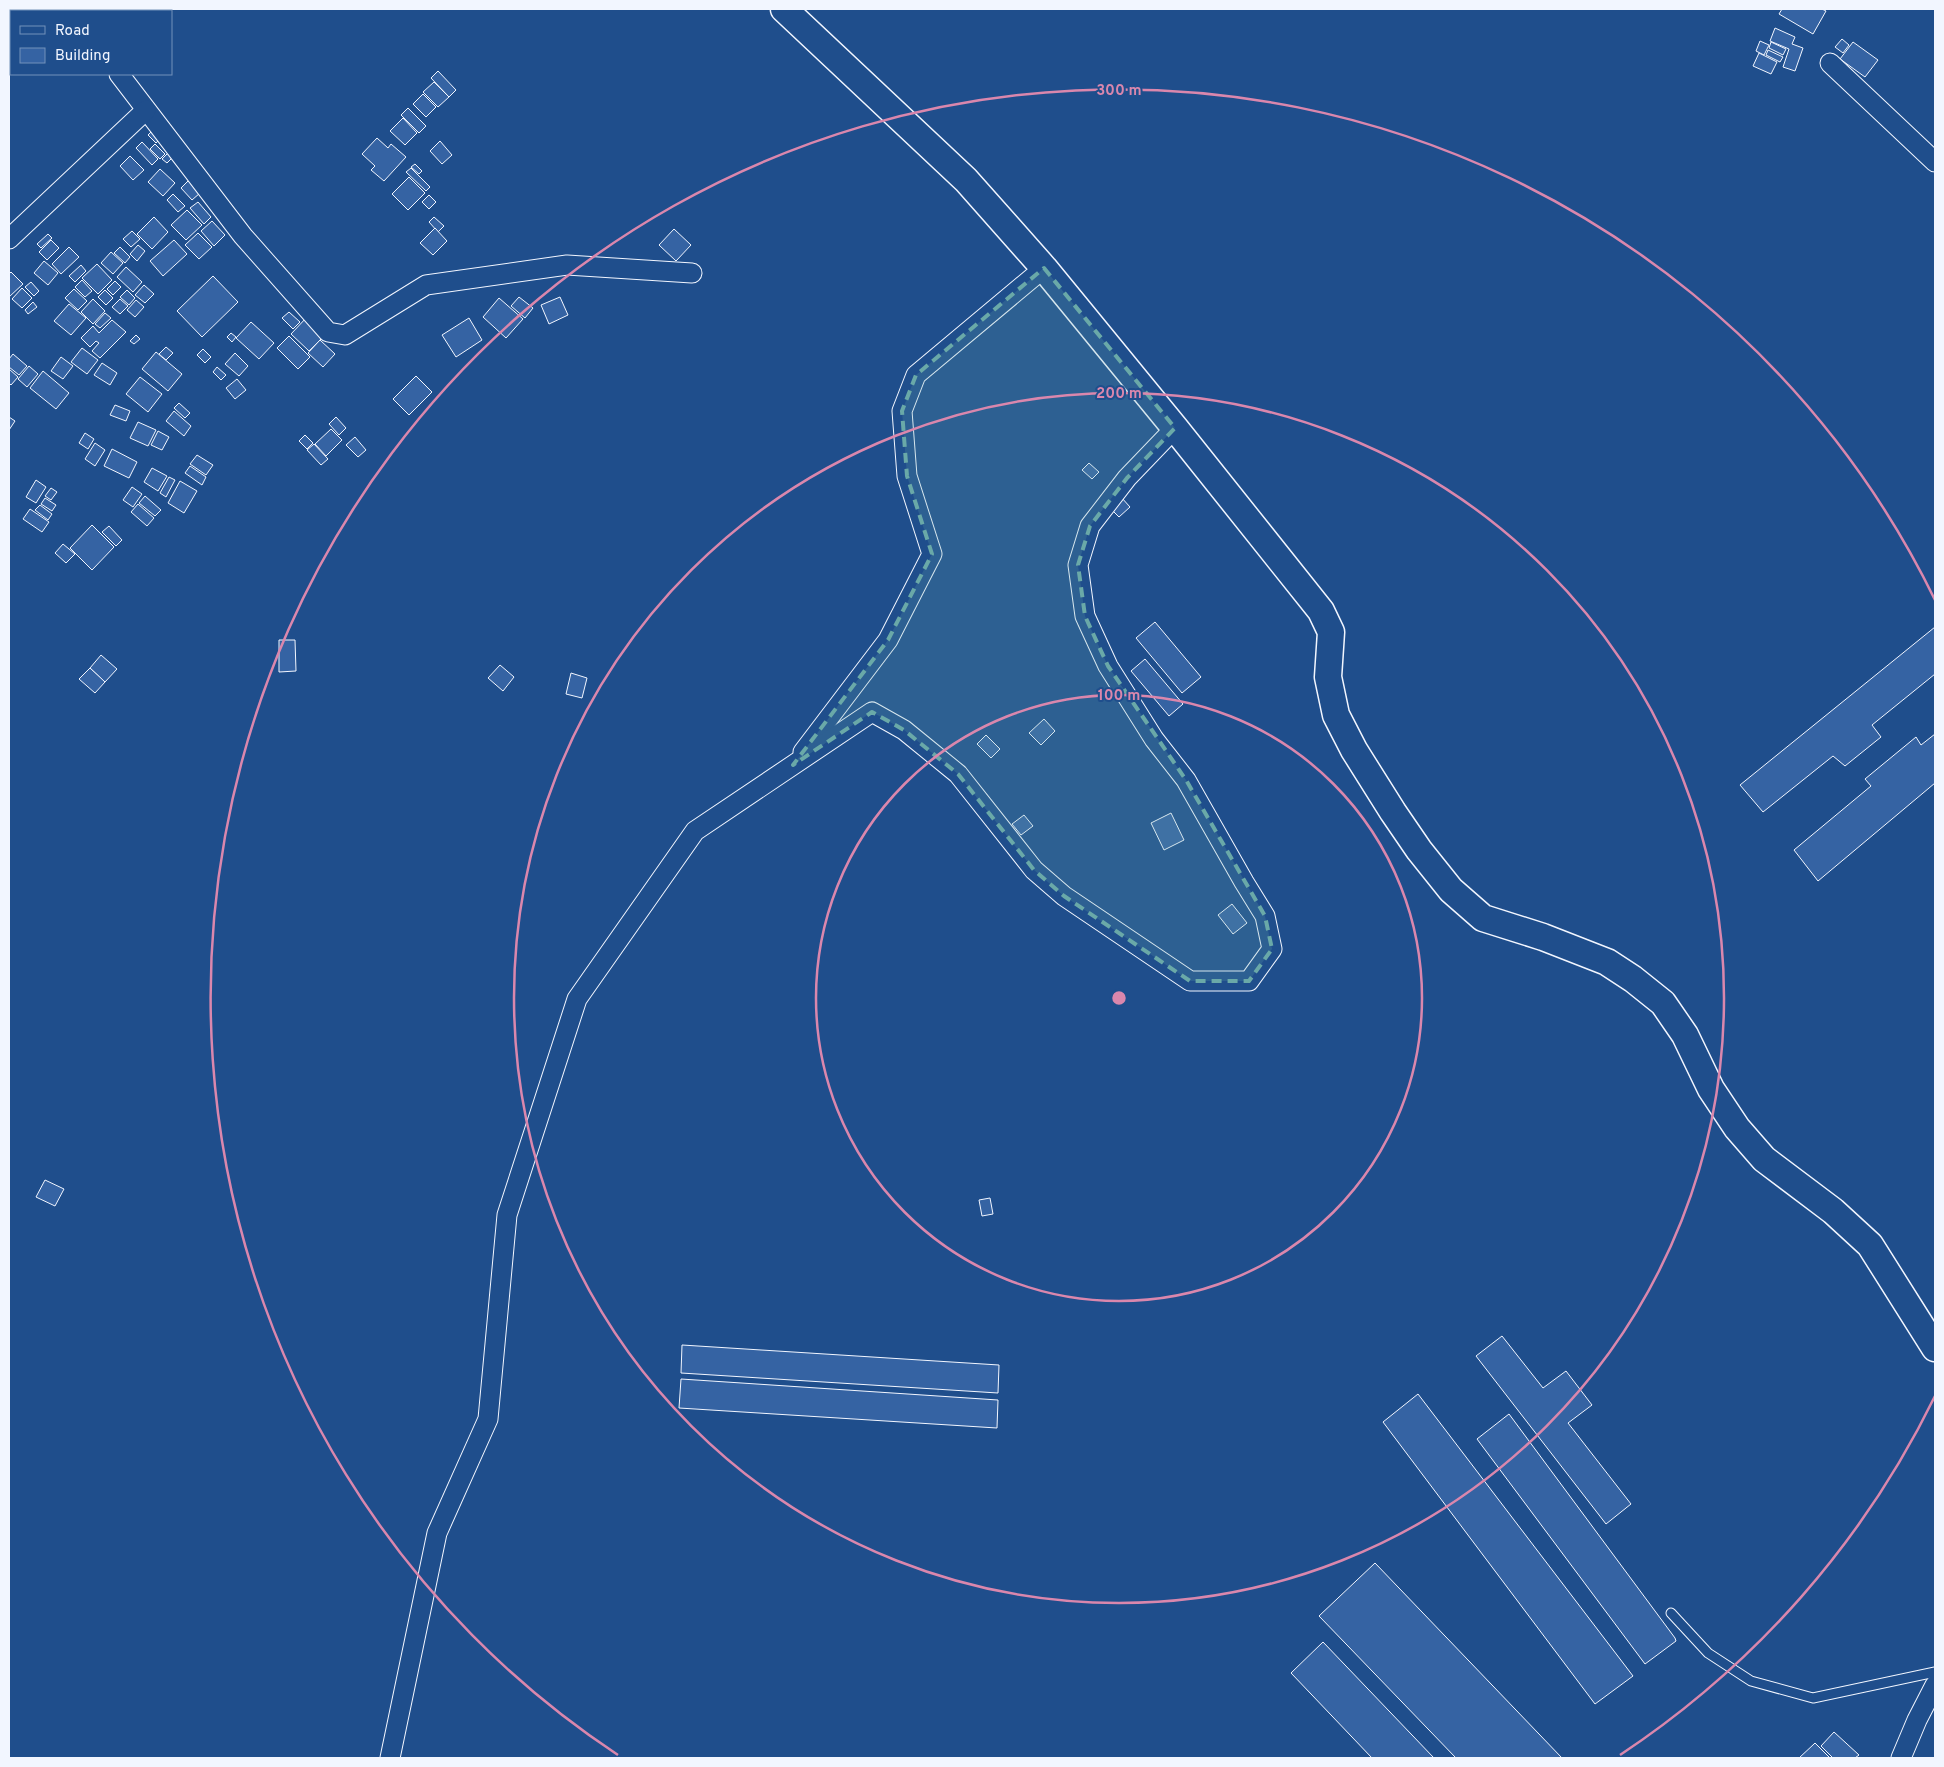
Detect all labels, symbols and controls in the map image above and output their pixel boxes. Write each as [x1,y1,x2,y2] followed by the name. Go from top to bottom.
[10,10,172,75] legend
[55,22,90,41] text: Road
[55,47,110,66] text: Building
[1096,82,1142,101] text: 300 m
[1096,385,1142,404] text: 200 m
[1098,687,1140,706] text: 100 m
[1110,989,1128,1007] centre of rings

